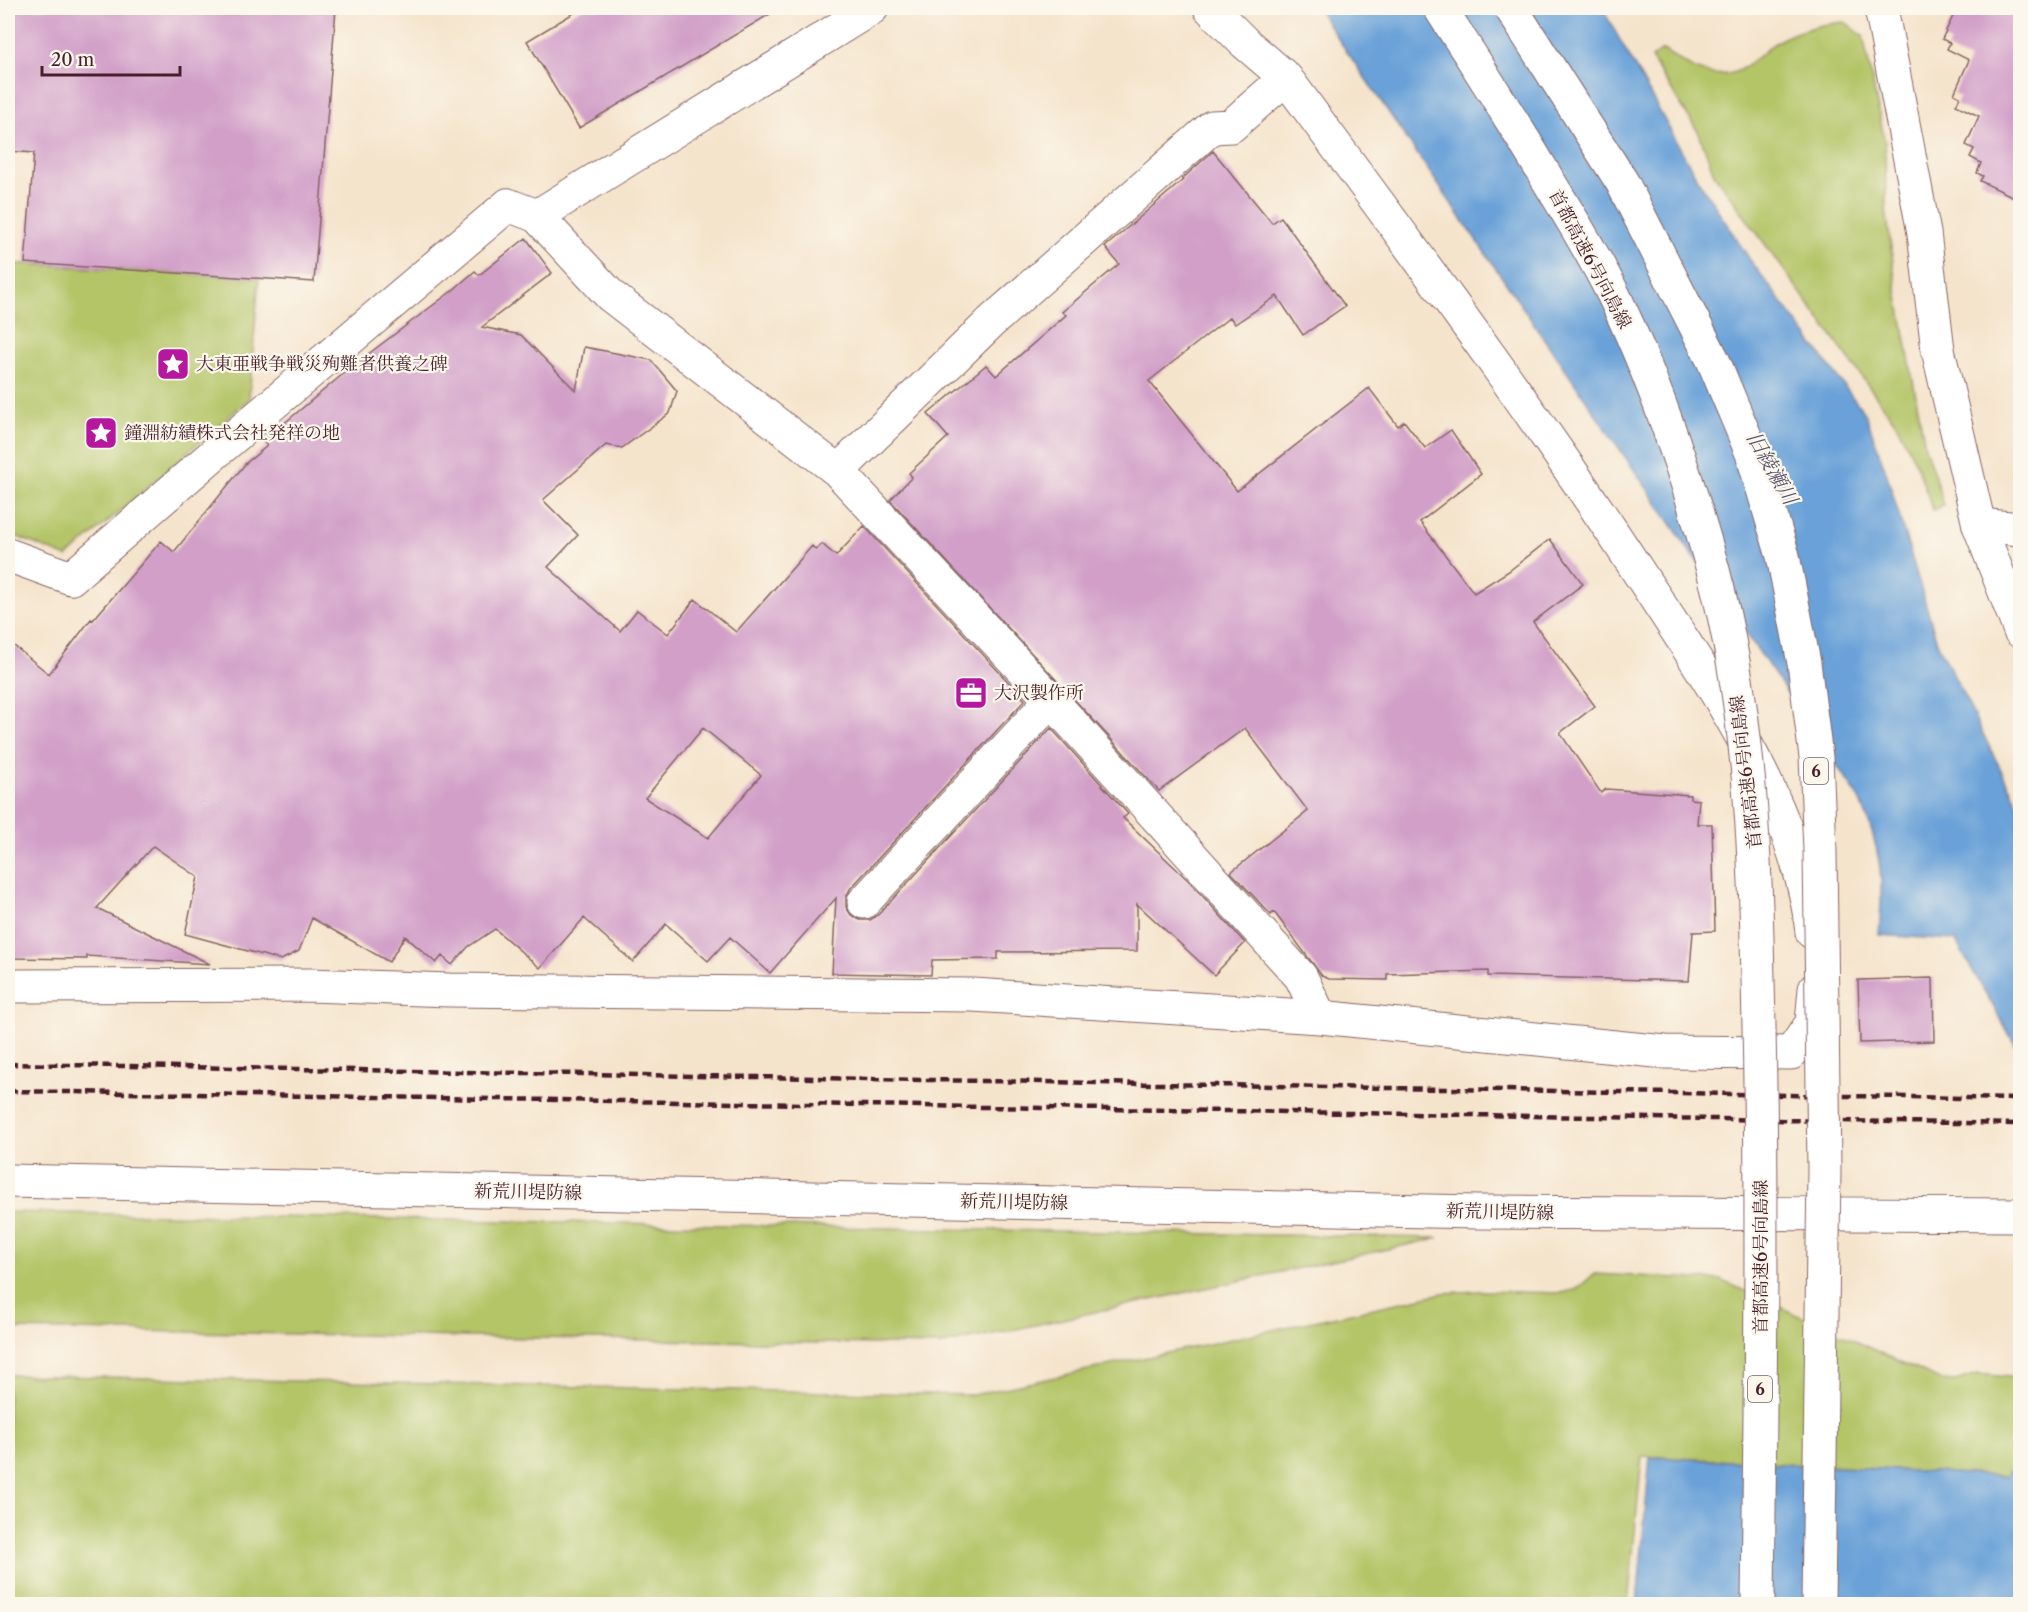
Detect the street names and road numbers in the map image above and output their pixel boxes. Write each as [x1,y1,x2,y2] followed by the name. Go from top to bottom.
[1544,186,1636,332] street label: 首都高速6号向島線
[1726,694,1766,850] street label: 首都高速6号向島線
[1804,758,1828,784] road number: 6
[474,1180,582,1204] street label: 新荒川堤防線
[1750,1180,1772,1334] street label: 首都高速6号向島線
[960,1190,1068,1214] street label: 新荒川堤防線
[1446,1200,1554,1224] street label: 新荒川堤防線
[1748,1376,1772,1402] road number: 6

